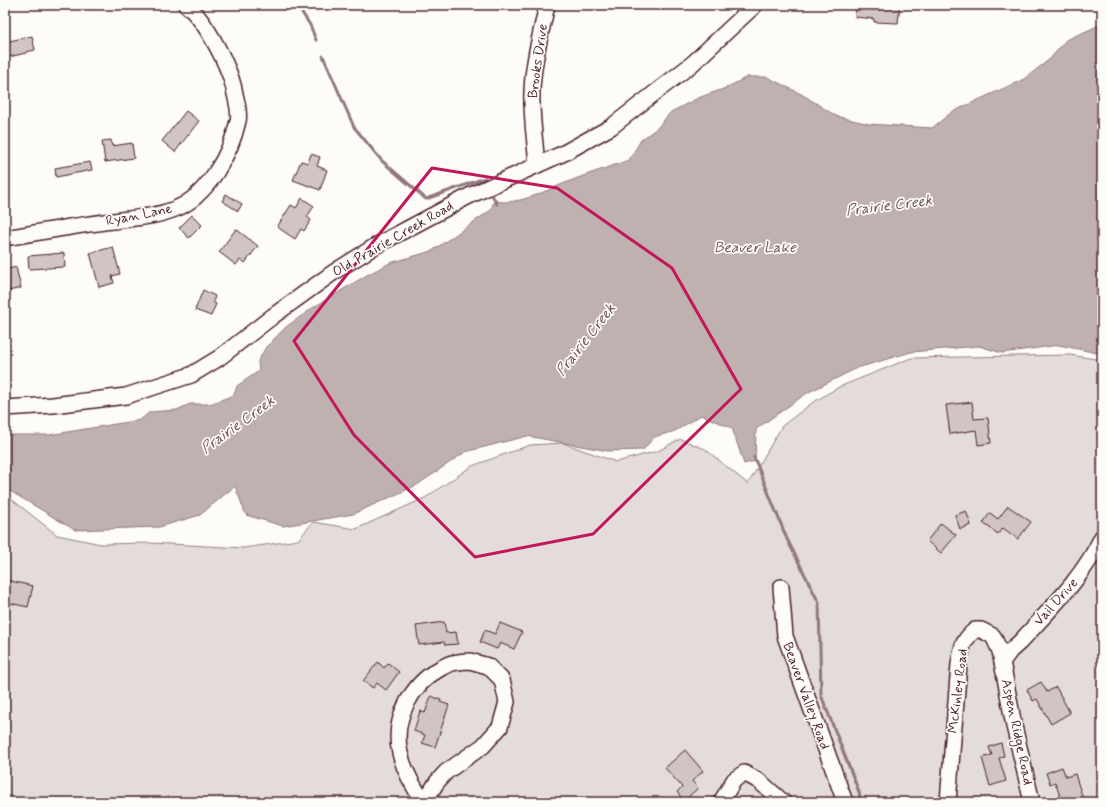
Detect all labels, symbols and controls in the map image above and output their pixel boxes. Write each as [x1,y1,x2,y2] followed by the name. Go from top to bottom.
[524,23,552,99] street label: Brooks Drive
[845,191,934,221] water label: Prairie Creek
[329,197,457,281] street label: Old Prairie Creek Road
[104,200,174,230] street label: Ryan Lane
[714,238,797,258] water label: Beaver Lake
[551,299,621,380] water label: Prairie Creek
[197,391,279,459] water label: Prairie Creek
[1030,574,1082,630] street label: Vail Drive
[778,640,834,752] street label: Beaver Valley Road
[944,648,972,734] street label: McKinley Road
[996,677,1037,787] street label: Aspen Ridge Road

